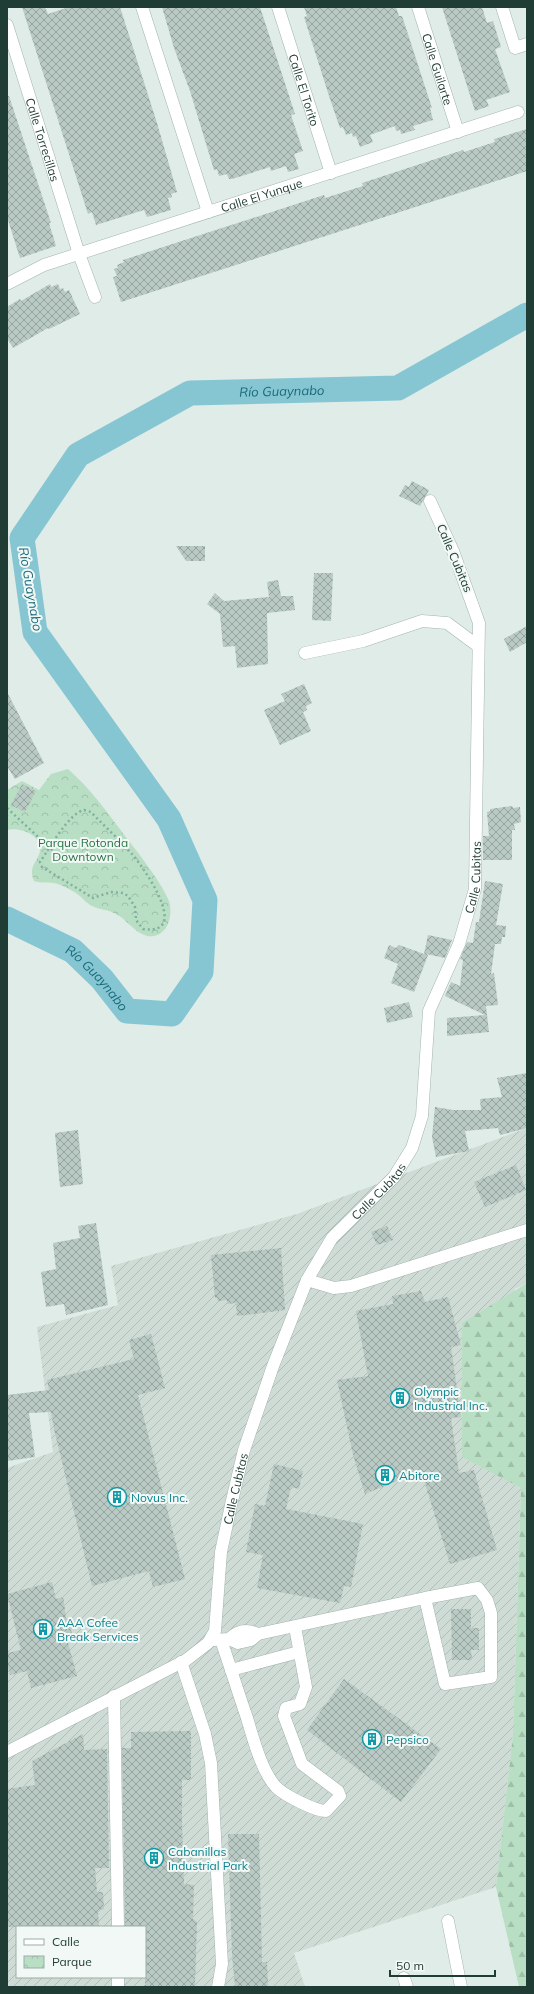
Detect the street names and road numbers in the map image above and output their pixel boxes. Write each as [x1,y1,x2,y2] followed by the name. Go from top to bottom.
[419,31,456,107] street label: Calle Guilarte
[286,52,323,128] street label: Calle El Torito
[23,96,63,183] street label: Calle Torrecillas
[219,175,304,215] street label: Calle El Yunque
[434,521,476,595] street label: Calle Cubitas
[461,841,483,915] street label: Calle Cubitas
[348,1160,409,1223] street label: Calle Cubitas
[220,1451,251,1526] street label: Calle Cubitas

